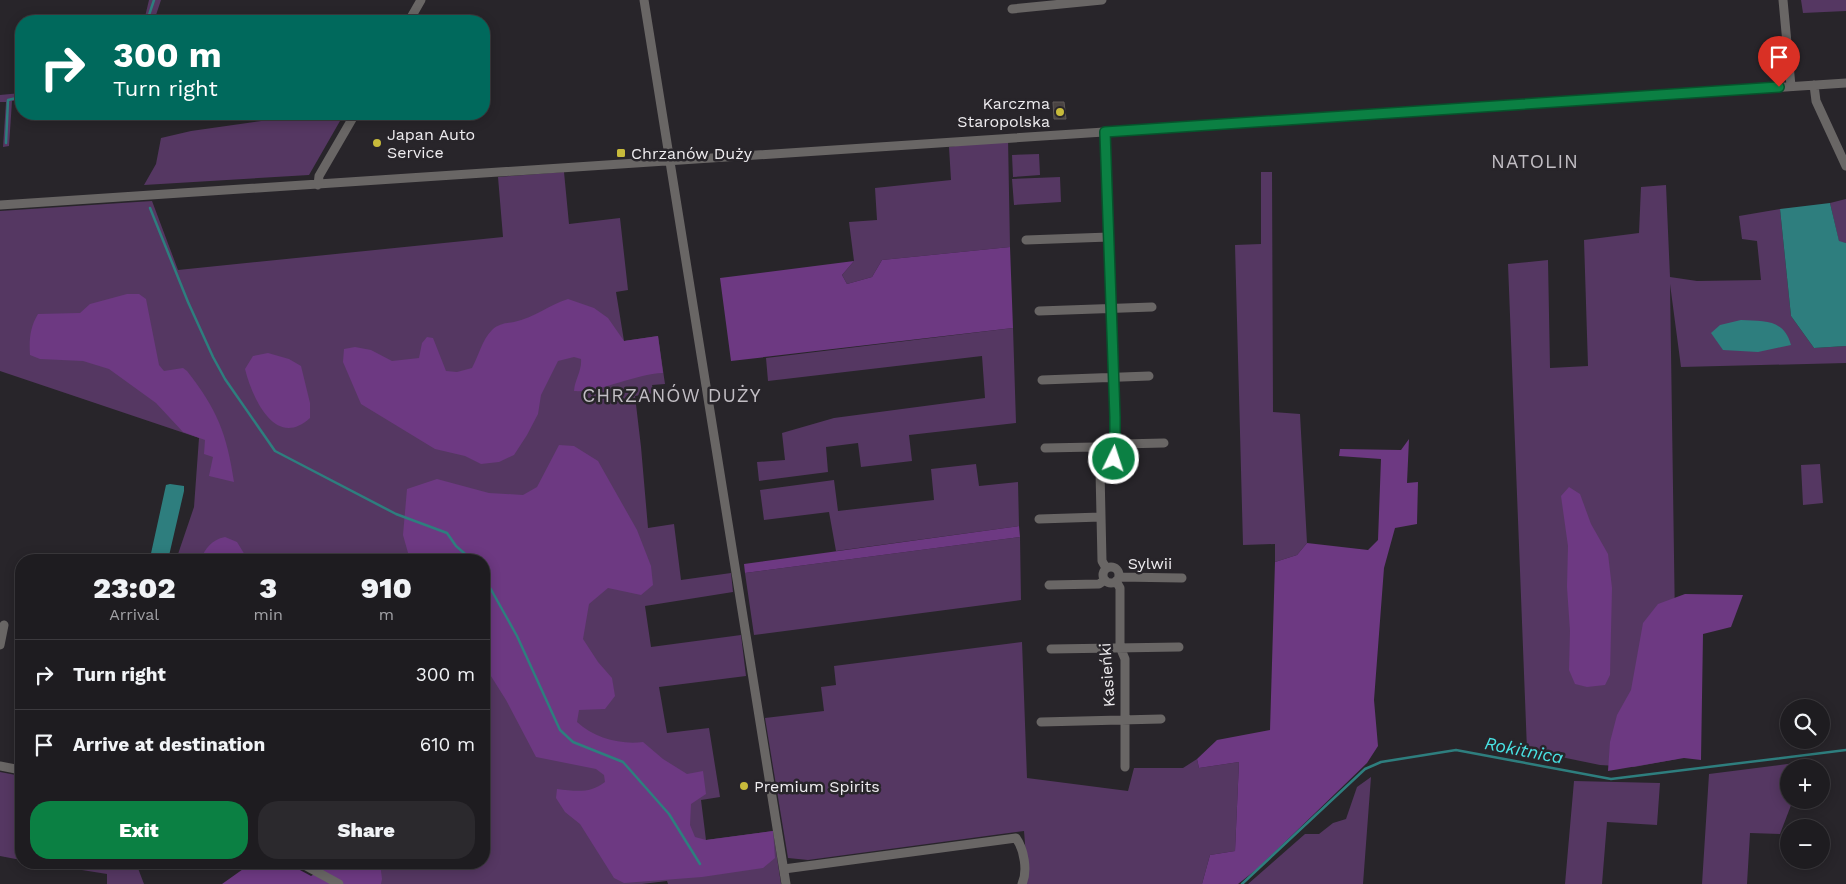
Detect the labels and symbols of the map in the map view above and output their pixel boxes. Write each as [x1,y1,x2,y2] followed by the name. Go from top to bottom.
[1758,36,1800,87] pin
[957,94,1050,131] place label: Karczma Staropolska
[1054,106,1066,118] marker: Karczma Staropolska
[387,125,475,162] place label: Japan Auto Service
[371,137,383,149] marker: Japan Auto Service
[631,144,753,163] place label: Chrzanów Duży
[615,147,627,159] marker: Chrzanów Duży
[1491,150,1579,173] district label: NATOLIN
[582,384,762,407] district label: CHRZANÓW DUŻY
[1087,432,1139,484] position arrow
[1128,554,1172,573] street label: Sylwii
[1095,642,1119,708] street label: Kasieńki
[1483,732,1565,768] water label: Rokitnica
[754,777,880,796] place label: Premium Spirits
[738,780,750,792] marker: Premium Spirits

